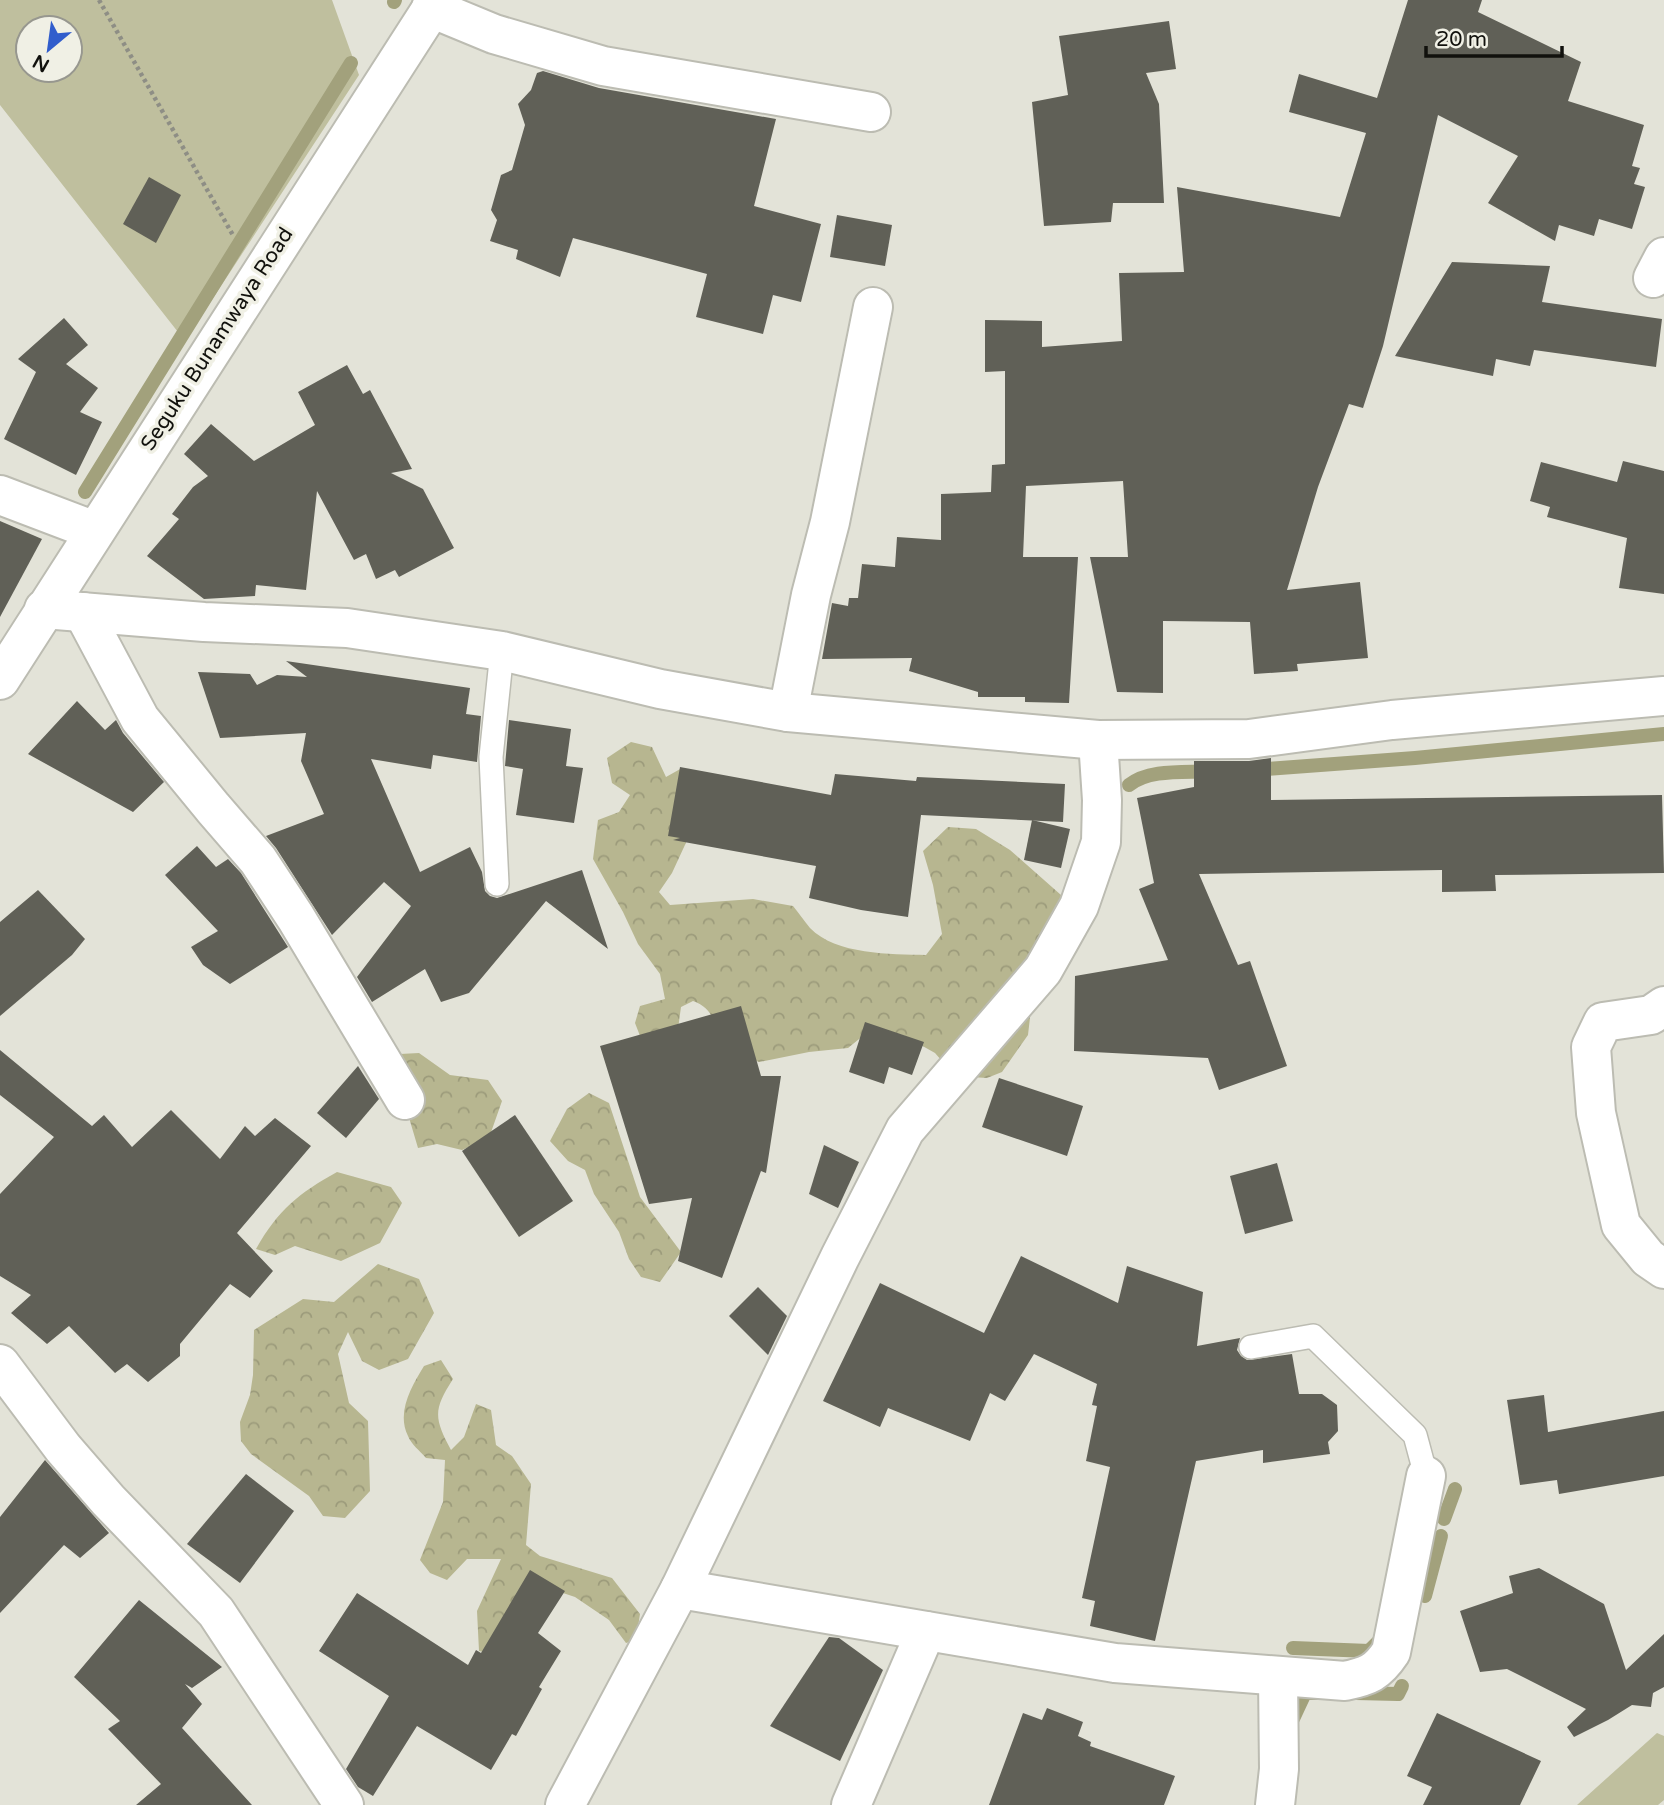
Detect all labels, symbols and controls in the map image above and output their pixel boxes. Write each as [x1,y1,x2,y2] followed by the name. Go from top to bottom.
[14,14,84,84] north arrow
[1426,14,1562,58] scale bar
[1436,27,1487,52] text: 20 m
[29,50,53,76] text: N
[136,223,298,455] street label: Seguku Bunamwaya Road

